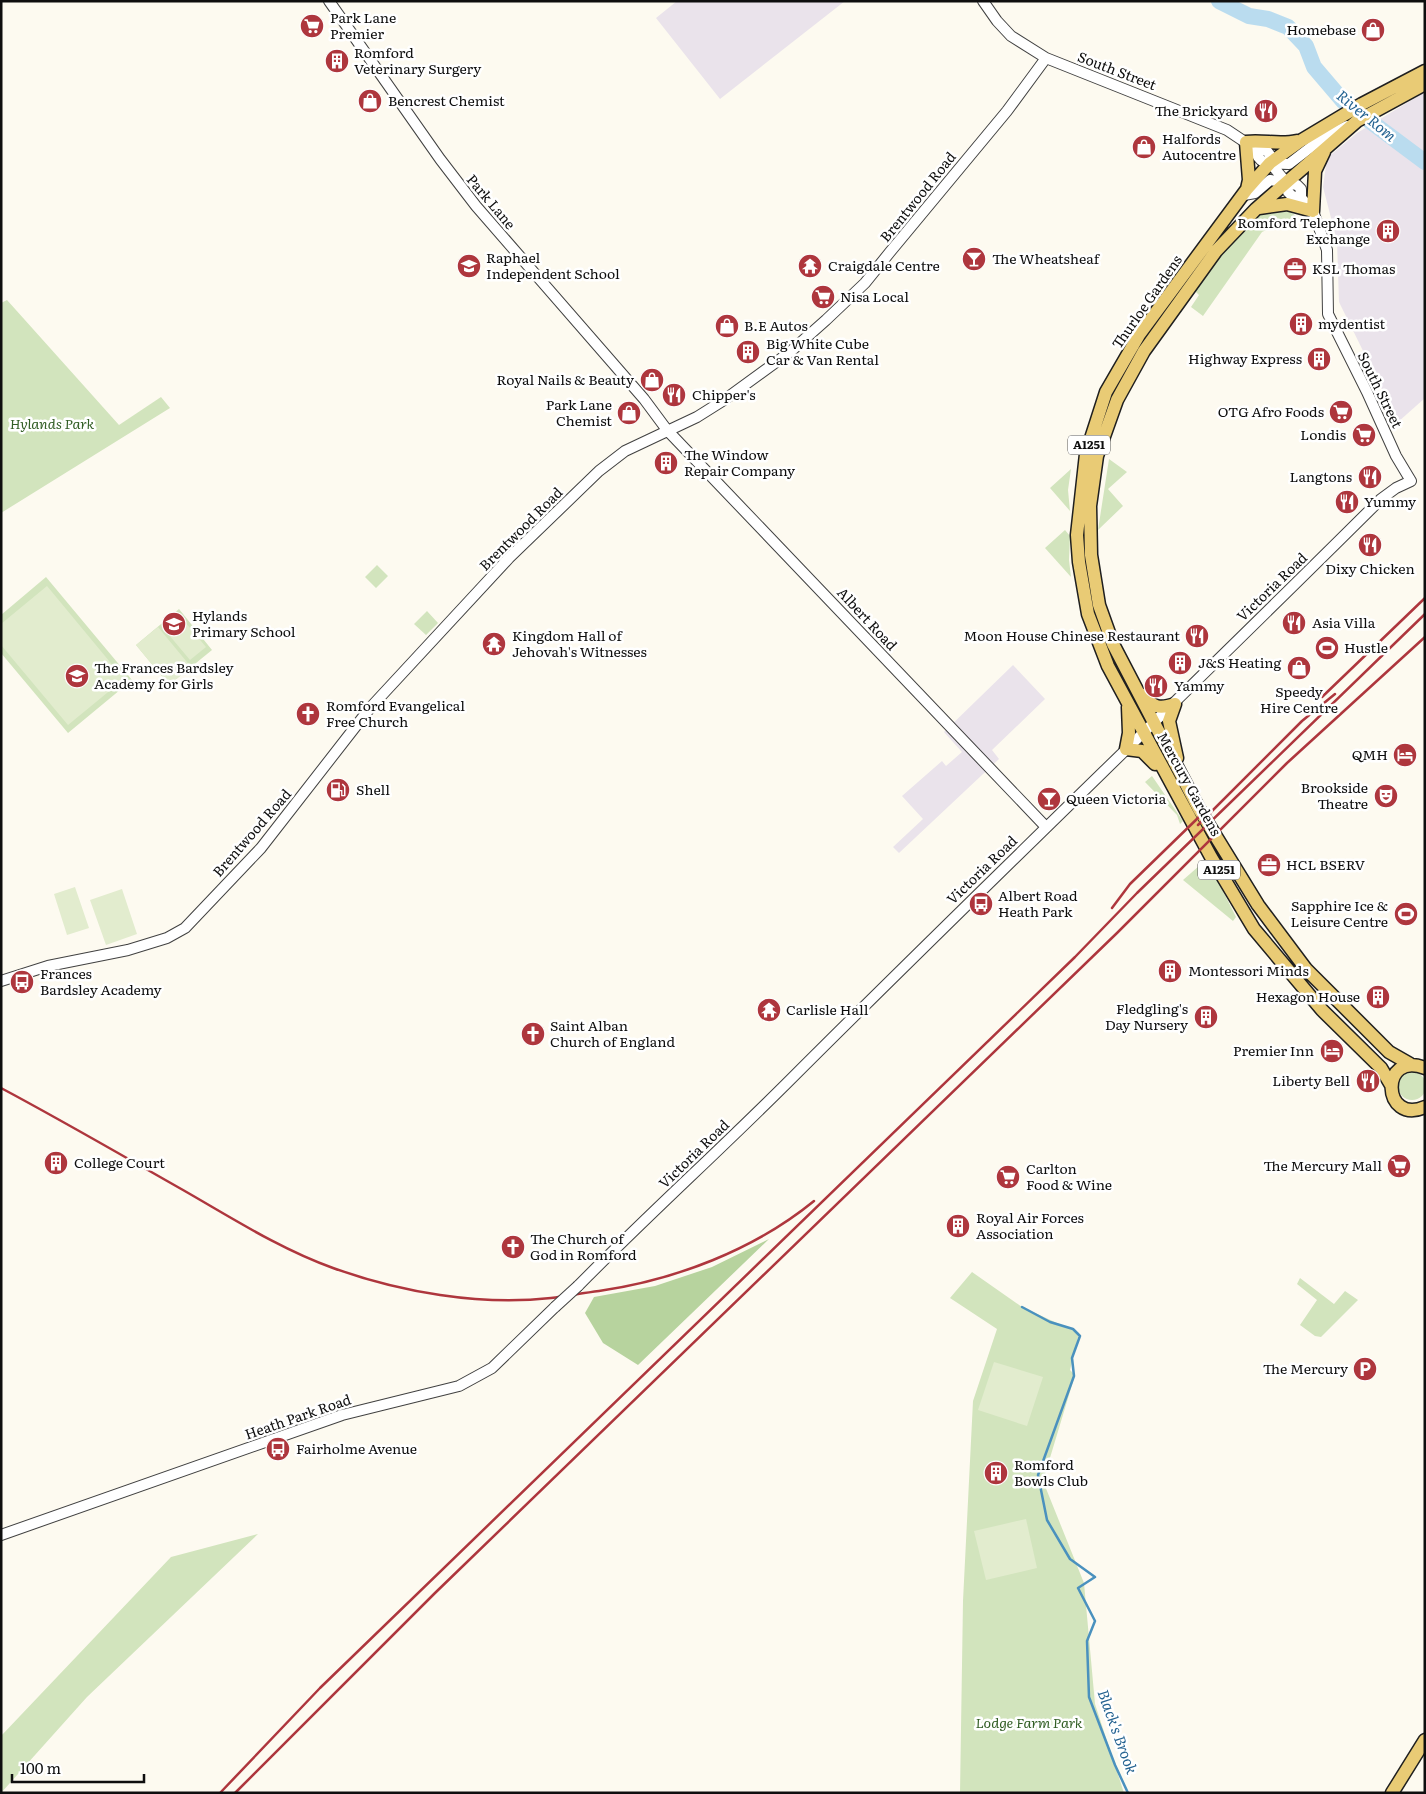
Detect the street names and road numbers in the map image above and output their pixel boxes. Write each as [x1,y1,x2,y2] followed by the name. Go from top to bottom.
[1075,46,1160,94] street label: South Street
[875,147,960,246] street label: Brentwood Road
[463,170,521,233] street label: Park Lane
[1106,250,1186,352] street label: Thurloe Gardens
[1354,348,1408,431] street label: South Street
[1068,436,1110,454] road number: A1251
[474,482,567,574] street label: Brentwood Road
[1232,547,1311,625] street label: Victoria Road
[833,582,902,655] street label: Albert Road
[1153,728,1227,839] street label: Mercury Gardens
[207,784,295,881] street label: Brentwood Road
[942,830,1021,908] street label: Victoria Road
[1198,860,1240,880] road number: A1251
[654,1114,733,1192] street label: Victoria Road
[242,1388,354,1444] street label: Heath Park Road

